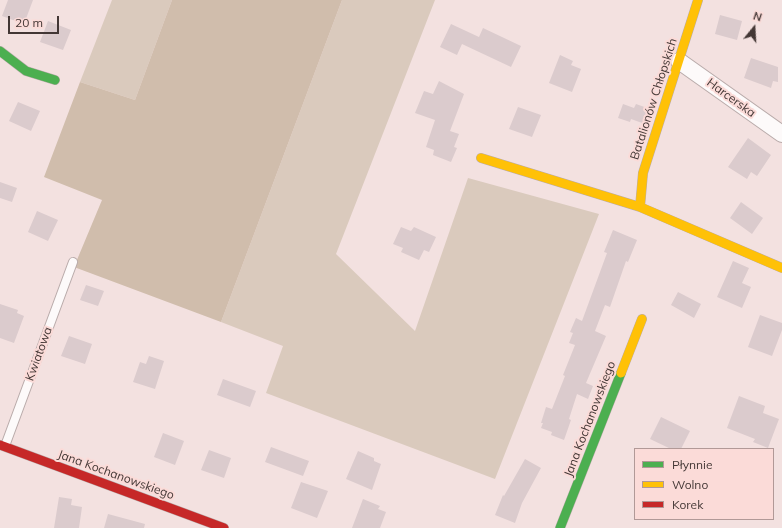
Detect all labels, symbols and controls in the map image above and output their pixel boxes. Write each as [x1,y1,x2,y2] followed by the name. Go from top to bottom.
[10,8,61,34] scale bar
[734,8,774,48] north arrow
[752,9,764,25] text: N
[15,15,43,30] text: 20 m
[628,36,680,162] street label: Batalionów Chłopskich
[704,76,758,120] street label: Harcerska
[23,325,55,383] street label: Kwiatowa
[561,359,619,479] street label: Jana Kochanowskiego
[56,447,176,503] street label: Jana Kochanowskiego
[634,448,774,520] legend
[672,457,713,472] text: Płynnie
[672,477,708,492] text: Wolno
[672,497,703,512] text: Korek

